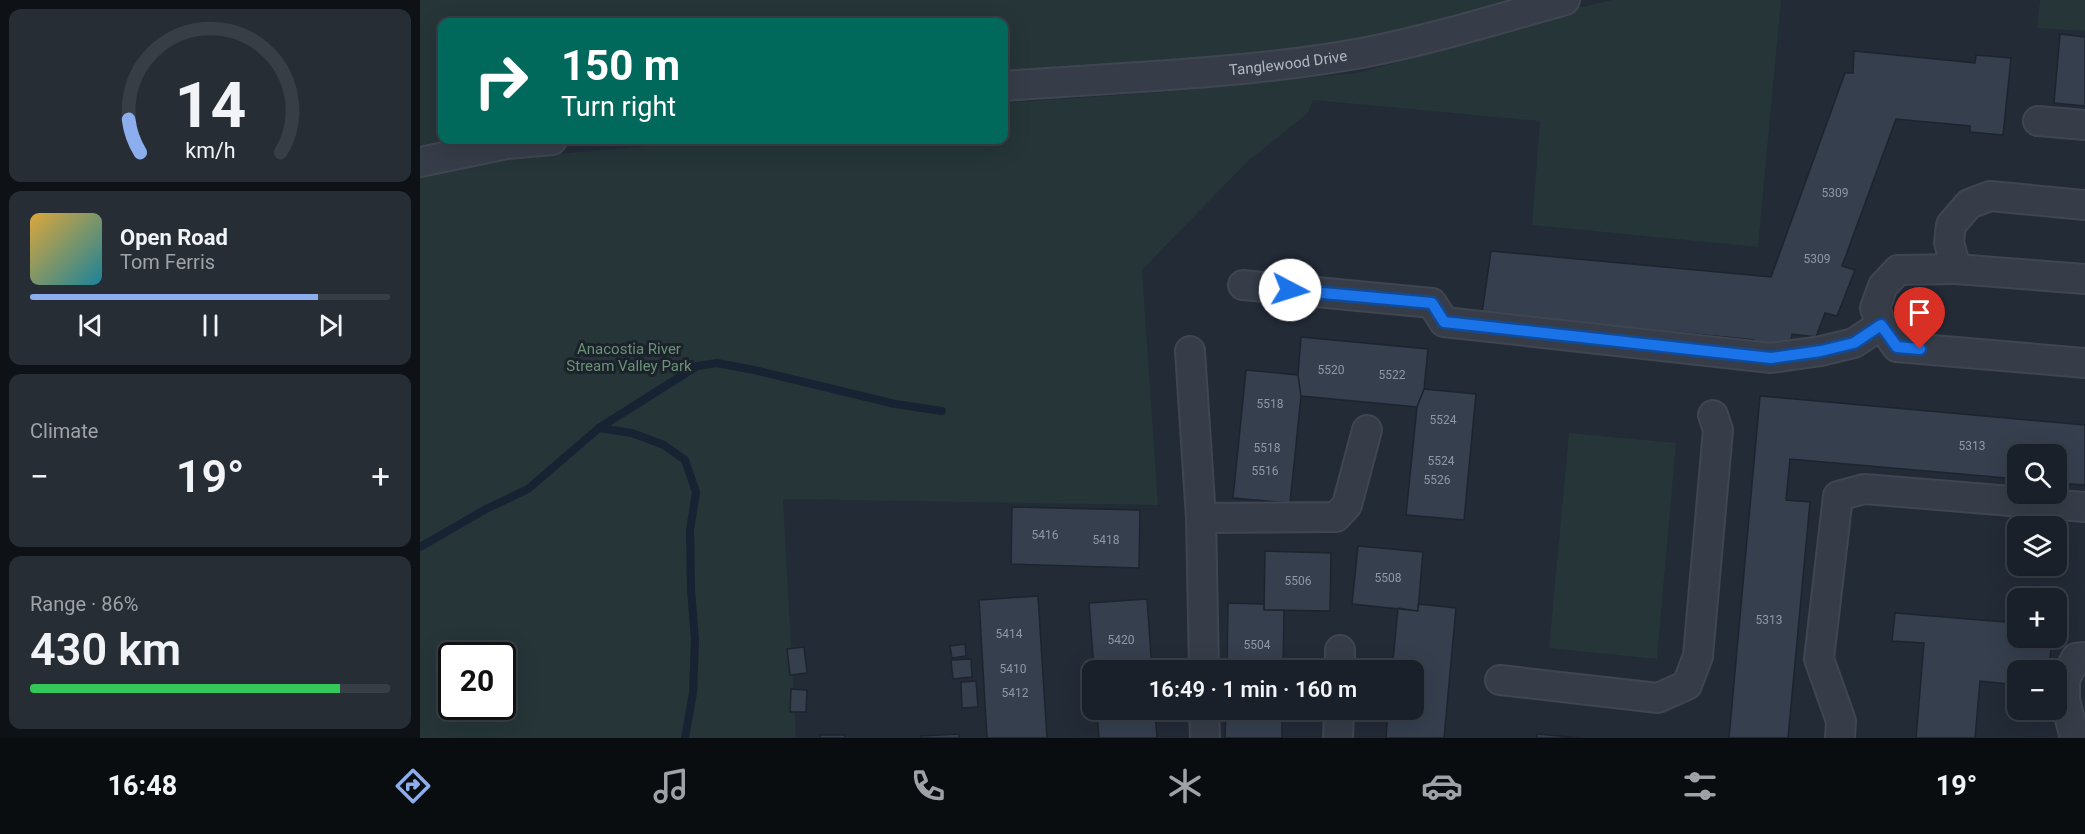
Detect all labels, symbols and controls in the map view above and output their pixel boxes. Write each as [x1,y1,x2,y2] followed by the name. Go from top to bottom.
[561,41,680,90] text: 150 m
[462,42,540,120] icon: right
[1228,47,1348,79] street label: Tanglewood Drive
[174,69,246,142] text: 14
[561,91,676,123] text: Turn right
[185,138,235,163] text: km/h
[1822,186,1848,200] house number: 5309
[120,225,228,250] text: Open Road
[120,250,215,274] text: Tom Ferris
[1804,252,1830,266] house number: 5309
[1258,258,1322,322] position arrow
[1894,287,1945,349] pin
[1903,296,1936,329] icon: arrive
[74,309,107,342] icon: previous
[194,309,227,342] icon: pause
[314,309,347,342] icon: next
[566,340,692,375] park label: Anacostia River Stream Valley Park
[1318,363,1345,377] house number: 5520
[1379,368,1406,382] house number: 5522
[1257,397,1284,411] house number: 5518
[1430,413,1457,427] house number: 5524
[30,419,98,443] text: Climate
[1959,439,1985,453] house number: 5313
[1254,441,1281,455] house number: 5518
[2007,444,2067,720] map controls
[2007,444,2067,504] button: search
[176,450,244,503] text: 19°
[1428,454,1455,468] house number: 5524
[30,457,49,496] text: −
[371,457,390,496] text: +
[1252,464,1279,478] house number: 5516
[1424,473,1451,487] house number: 5526
[2007,516,2067,576] button: layers
[1032,528,1059,542] house number: 5416
[1093,533,1120,547] house number: 5418
[1375,571,1402,585] house number: 5508
[1285,574,1312,588] house number: 5506
[2007,588,2067,648] button: +
[30,592,138,616] text: Range · 86%
[1756,613,1782,627] house number: 5313
[30,623,181,676] text: 430 km
[996,627,1023,641] house number: 5414
[1108,633,1135,647] house number: 5420
[1244,638,1271,652] house number: 5504
[438,642,516,720] speed limit sign: 20
[2007,660,2067,720] button: −
[1000,662,1027,676] house number: 5410
[1149,677,1357,702] text: 16:49 · 1 min · 160 m
[1002,686,1029,700] house number: 5412
[392,765,434,807] icon: directions
[650,765,692,807] icon: music
[907,765,949,807] icon: phone
[1164,765,1206,807] icon: climate
[1421,765,1463,807] icon: car
[1679,765,1721,807] icon: filters
[108,770,177,802] text: 16:48
[1936,770,1977,802] text: 19°

